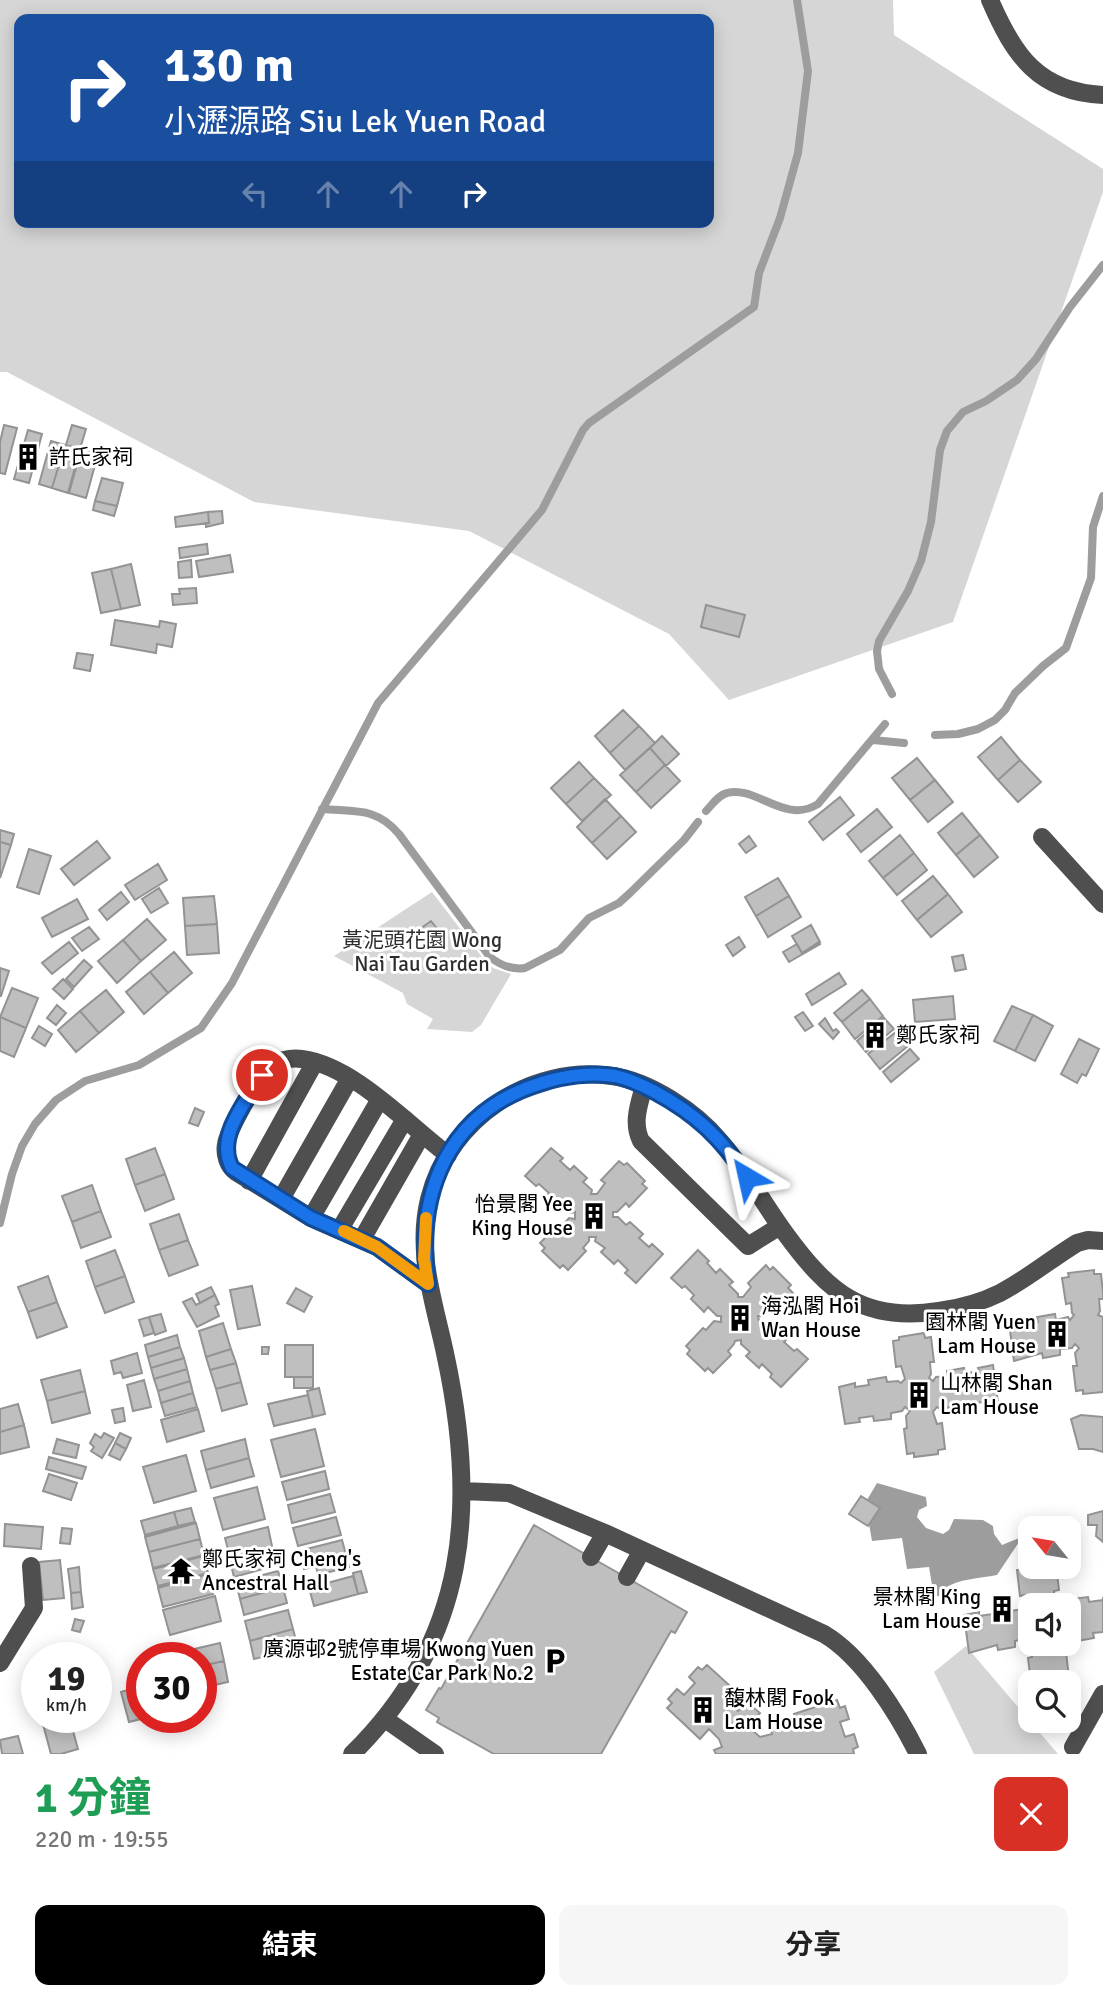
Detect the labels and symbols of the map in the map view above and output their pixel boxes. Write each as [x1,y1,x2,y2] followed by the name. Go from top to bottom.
[13,442,43,472] building icon: 許氏家祠
[49,444,133,470] place label: 許氏家祠
[342,927,502,977] park label: 黃泥頭花園 Wong Nai Tau Garden
[860,1020,890,1050] building icon: 鄭氏家祠
[896,1022,980,1048] place label: 鄭氏家祠
[232,1045,292,1105] pin
[710,1140,784,1214] position arrow
[471,1191,573,1241] place label: 怡景閣 Yee King House
[579,1201,609,1231] building icon: 怡景閣 Yee King House
[761,1293,861,1343] place label: 海泓閣 Hoi Wan House
[725,1303,755,1333] building icon: 海泓閣 Hoi Wan House
[925,1309,1036,1359] place label: 園林閣 Yuen Lam House
[1042,1319,1072,1349] building icon: 園林閣 Yuen Lam House
[940,1370,1053,1420] place label: 山林閣 Shan Lam House
[904,1380,934,1410] building icon: 山林閣 Shan Lam House
[1018,1516,1082,1578] north arrow
[202,1546,361,1596] place label: 鄭氏家祠 Cheng's Ancestral Hall
[166,1556,196,1586] temple icon: 鄭氏家祠 Cheng's Ancestral Hall
[873,1584,981,1634] place label: 景林閣 King Lam House
[987,1594,1017,1624] building icon: 景林閣 King Lam House
[263,1636,534,1686] place label: 廣源邨2號停車場 Kwong Yuen Estate Car Park No.2
[126,1642,217,1733] speed limit sign: 30
[540,1646,570,1676] parking icon: 廣源邨2號停車場 Kwong Yuen Estate Car Park No.2
[724,1685,835,1735] place label: 馥林閣 Fook Lam House
[688,1695,718,1725] building icon: 馥林閣 Fook Lam House

